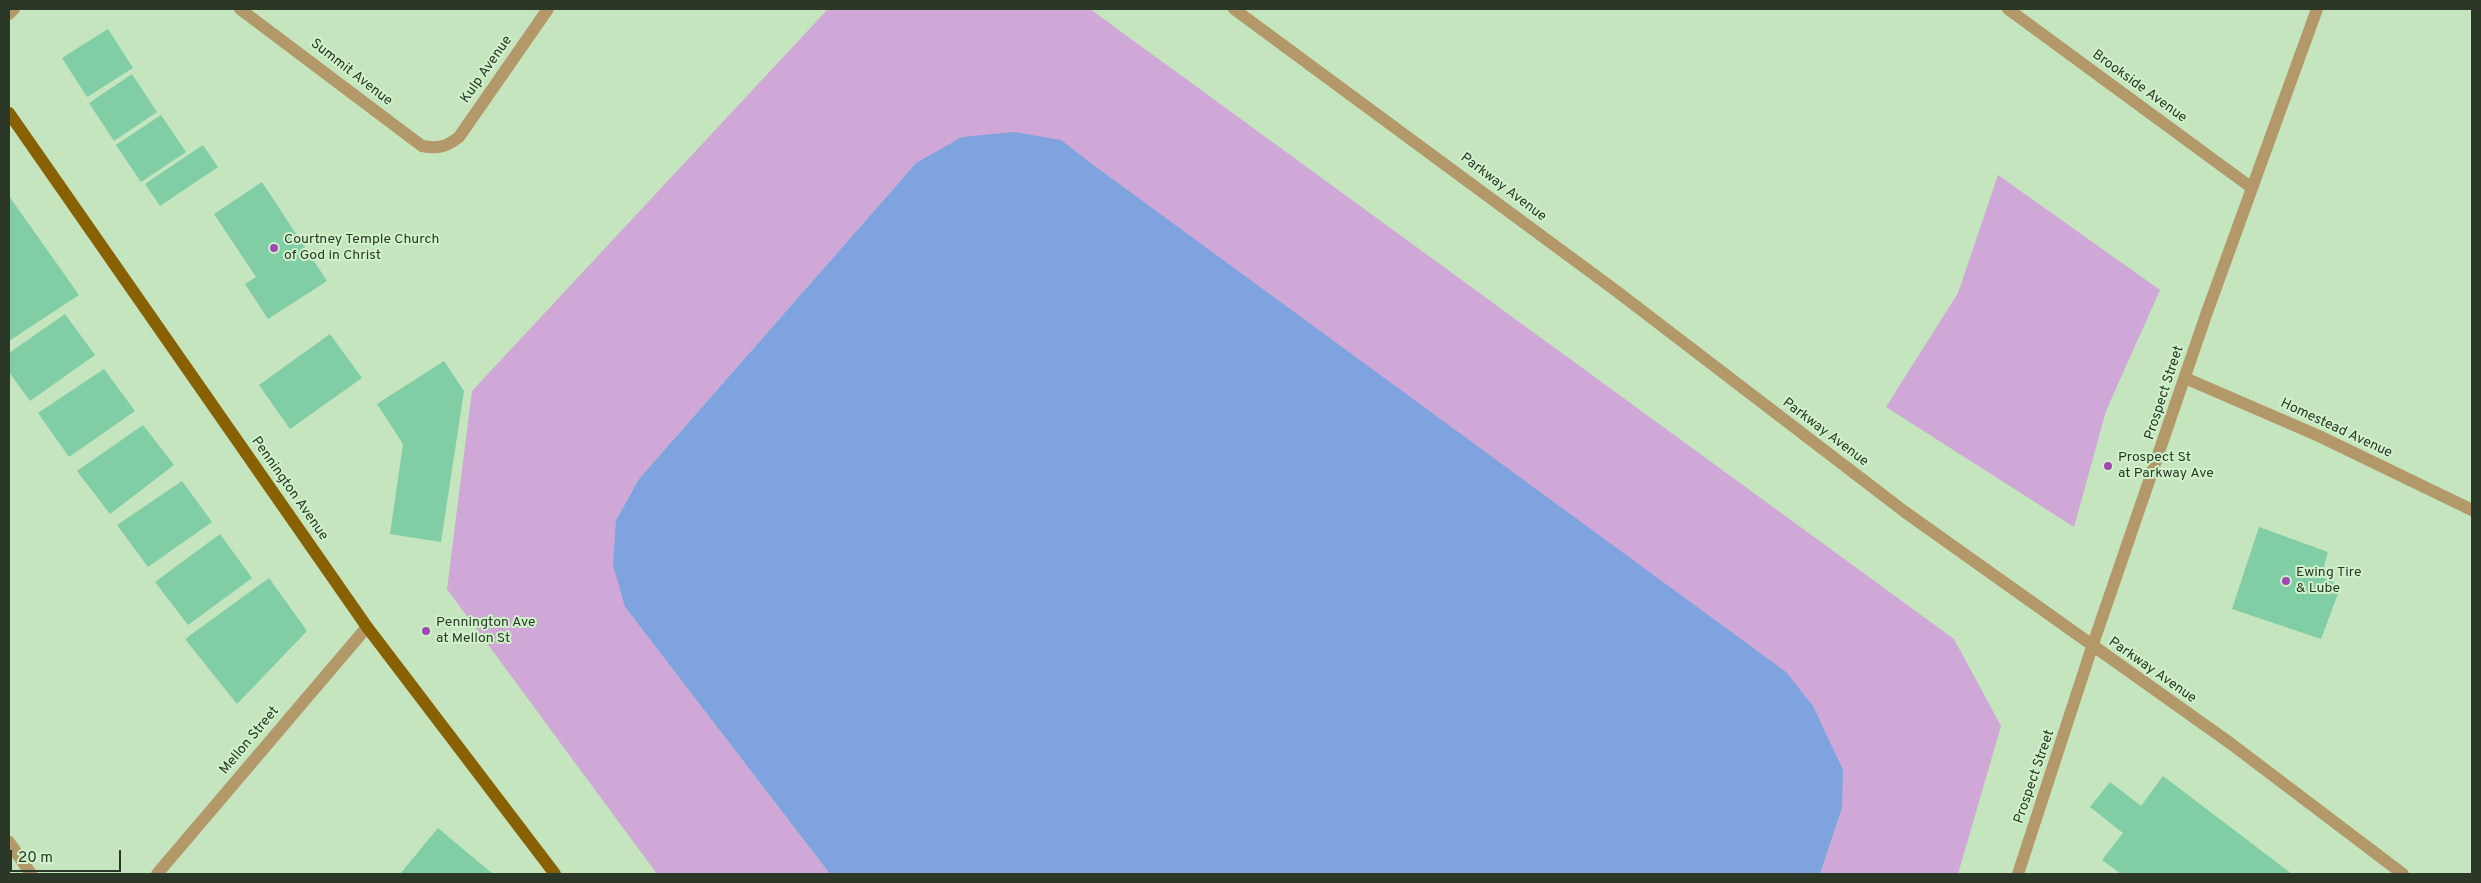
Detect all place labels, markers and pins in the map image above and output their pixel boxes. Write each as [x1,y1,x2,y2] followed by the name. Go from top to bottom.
[284,232,439,264] place label: Courtney Temple Church of God in Christ
[268,242,280,254] marker: Courtney Temple Church of God in Christ
[2118,450,2214,482] place label: Prospect St at Parkway Ave
[2102,460,2114,472] marker: Prospect St at Parkway Ave
[2296,565,2361,598] place label: Ewing Tire & Lube
[2280,575,2292,587] marker: Ewing Tire & Lube
[436,615,536,648] place label: Pennington Ave at Mellon St
[420,625,432,637] marker: Pennington Ave at Mellon St

